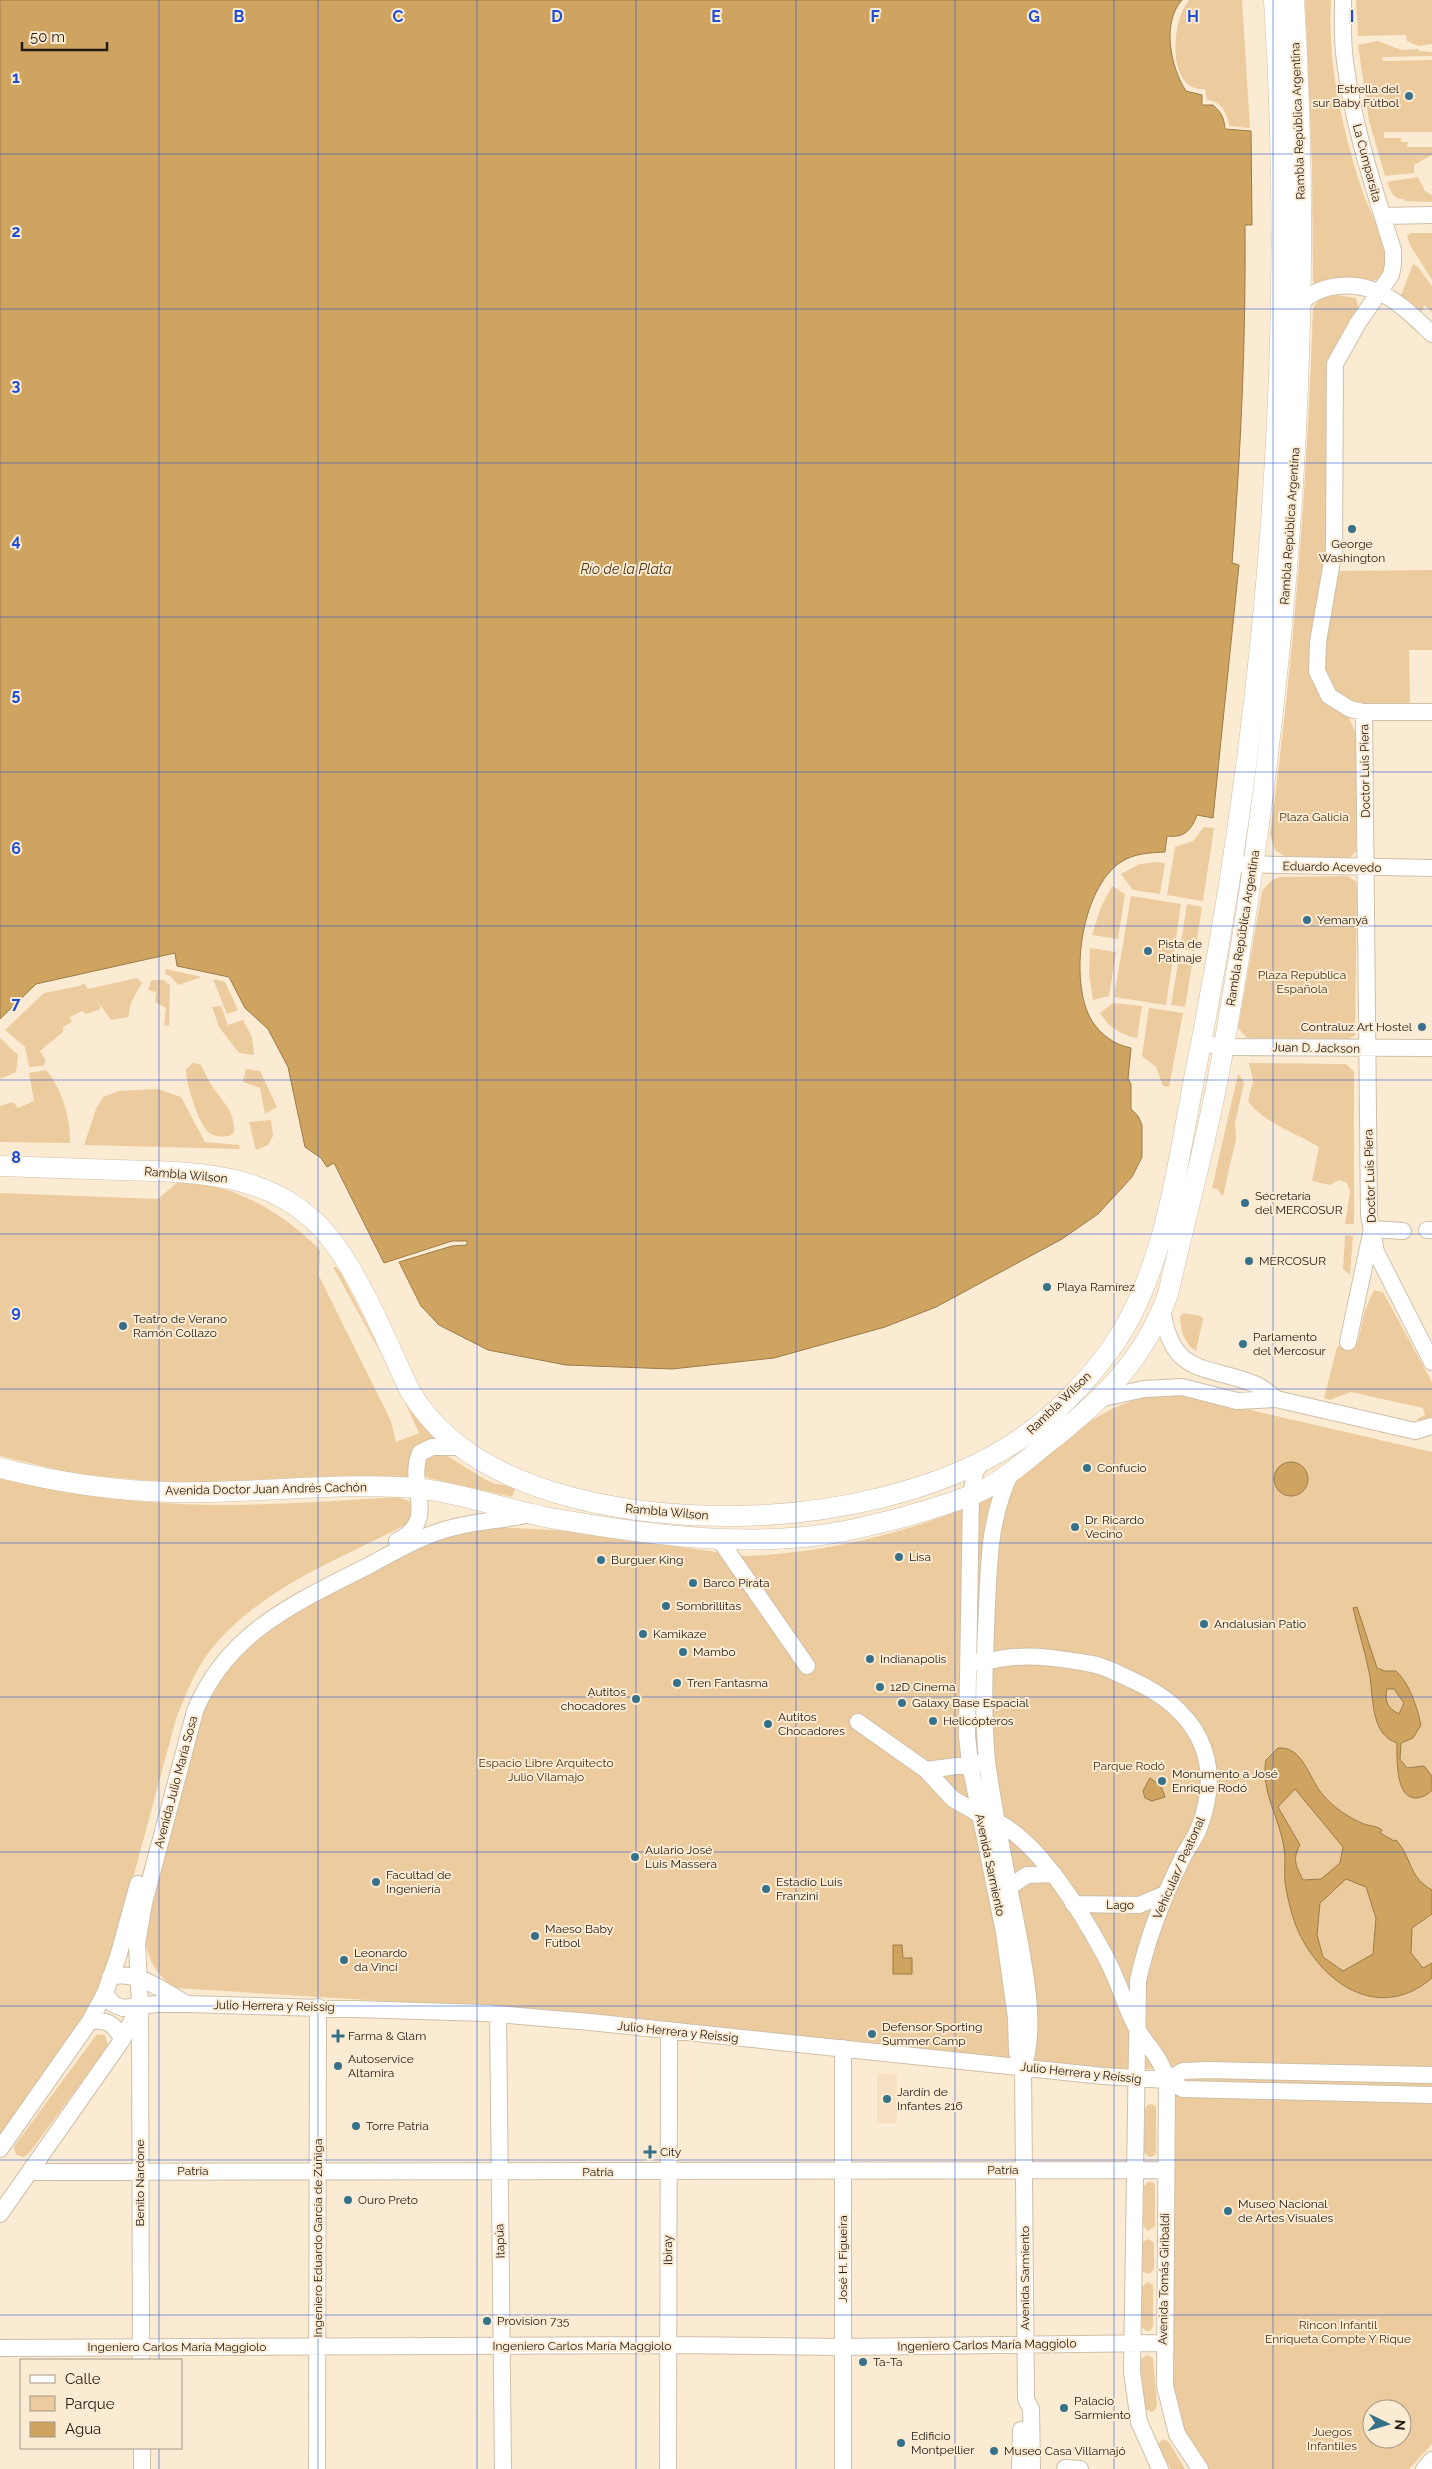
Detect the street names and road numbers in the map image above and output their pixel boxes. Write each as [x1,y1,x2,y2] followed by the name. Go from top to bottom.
[1288,42,1308,200] street label: Rambla República Argentina
[1350,122,1384,204] street label: La Cumparsita
[1278,447,1302,605] street label: Rambla República Argentina
[1357,724,1373,818] street label: Doctor Luis Piera
[1224,849,1262,1007] street label: Rambla República Argentina
[1283,859,1381,875] street label: Eduardo Acevedo
[1272,1040,1360,1056] street label: Juan D. Jackson
[1361,1129,1379,1223] street label: Doctor Luis Piera
[144,1164,228,1186] street label: Rambla Wilson
[1024,1369,1094,1437] street label: Rambla Wilson
[165,1480,367,1498] street label: Avenida Doctor Juan Andrés Cachón
[625,1501,709,1523] street label: Rambla Wilson
[152,1714,200,1850] street label: Avenida Julio María Sosa
[972,1813,1008,1917] street label: Avenida Sarmiento
[1150,1814,1208,1921] street label: Vehicular/ Peatonal
[1106,1898,1134,1912] street label: Lago
[213,1998,335,2014] street label: Julio Herrera y Reissig
[617,2019,739,2045] street label: Julio Herrera y Reissig
[1020,2060,1142,2086] street label: Julio Herrera y Reissig
[133,2139,147,2227] street label: Benito Nardone
[311,2139,325,2337] street label: Ingeniero Eduardo García de Zúñiga
[987,2163,1019,2177] street label: Patria
[177,2164,209,2178] street label: Patria
[582,2165,614,2179] street label: Patria
[1156,2213,1172,2345] street label: Avenida Tomás Giribaldi
[836,2215,850,2303] street label: José H. Figueira
[492,2223,508,2259] street label: Itapúa
[1018,2226,1032,2330] street label: Avenida Sarmiento
[661,2234,675,2265] street label: Ibiray
[897,2336,1077,2354] street label: Ingeniero Carlos María Maggiolo
[493,2339,671,2353] street label: Ingeniero Carlos María Maggiolo
[88,2340,266,2354] street label: Ingeniero Carlos María Maggiolo

